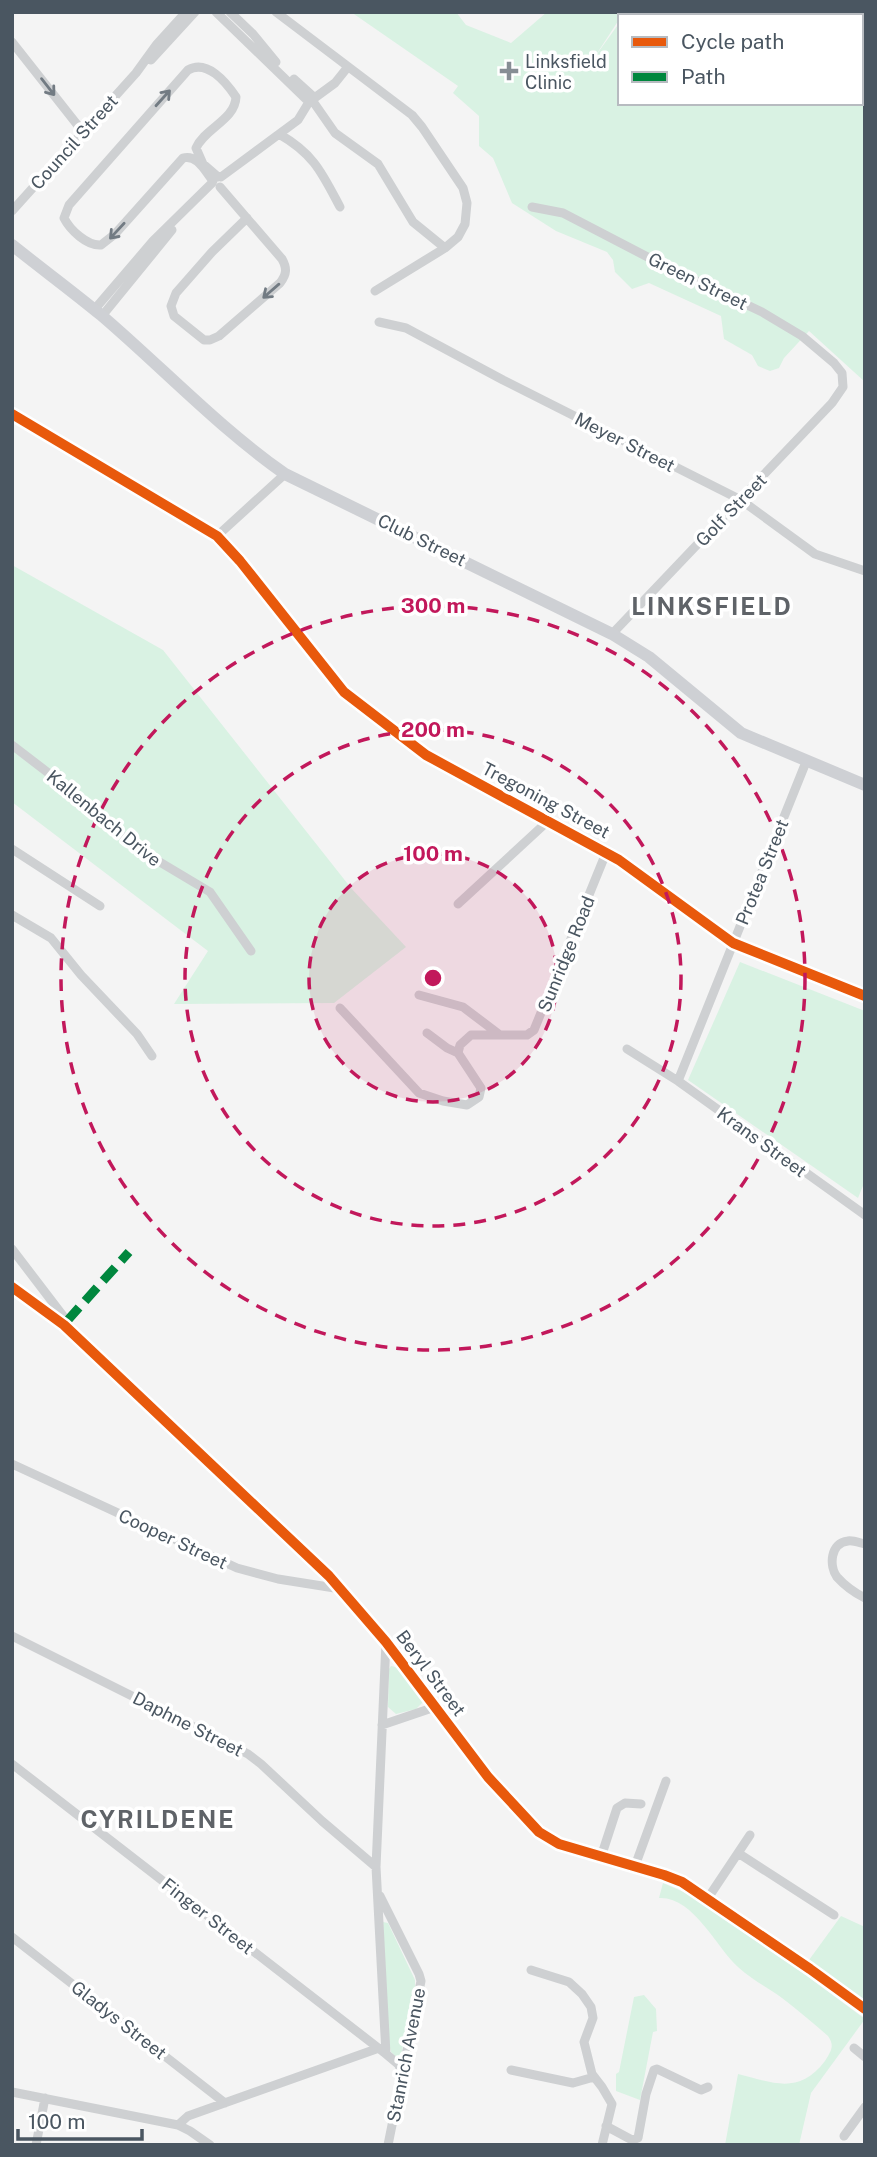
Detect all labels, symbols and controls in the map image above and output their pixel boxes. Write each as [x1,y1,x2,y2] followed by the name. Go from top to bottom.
[618,14,863,105] legend
[681,29,784,54] text: Cycle path
[525,51,607,93] place label: Linksfield Clinic
[499,61,519,81] marker: Linksfield Clinic
[681,64,726,89] text: Path
[40,78,55,96] one-way arrow
[26,90,122,194] street label: Council Street
[154,90,171,107] one-way arrow
[109,222,126,239] one-way arrow
[645,248,751,314] street label: Green Street
[262,283,280,299] one-way arrow
[571,408,679,476] street label: Meyer Street
[691,469,771,551] street label: Golf Street
[374,510,470,570] street label: Club Street
[631,592,793,620] district label: LINKSFIELD
[401,593,465,618] text: 300 m
[401,717,465,742] text: 200 m
[479,757,613,843] street label: Tregoning Street
[43,765,165,871] street label: Kallenbach Drive
[731,816,793,928] street label: Protea Street
[403,841,463,866] text: 100 m
[533,893,599,1015] street label: Sunridge Road
[421,966,445,990] centre of rings
[713,1103,811,1181] street label: Krans Street
[115,1505,231,1573] street label: Cooper Street
[392,1626,470,1720] street label: Beryl Street
[129,1687,247,1761] street label: Daphne Street
[80,1805,236,1833] district label: CYRILDENE
[158,1874,258,1958] street label: Finger Street
[67,1976,171,2064] street label: Gladys Street
[383,1986,429,2124] street label: Stanrich Avenue
[18,2098,142,2142] scale bar
[28,2109,85,2134] text: 100 m

